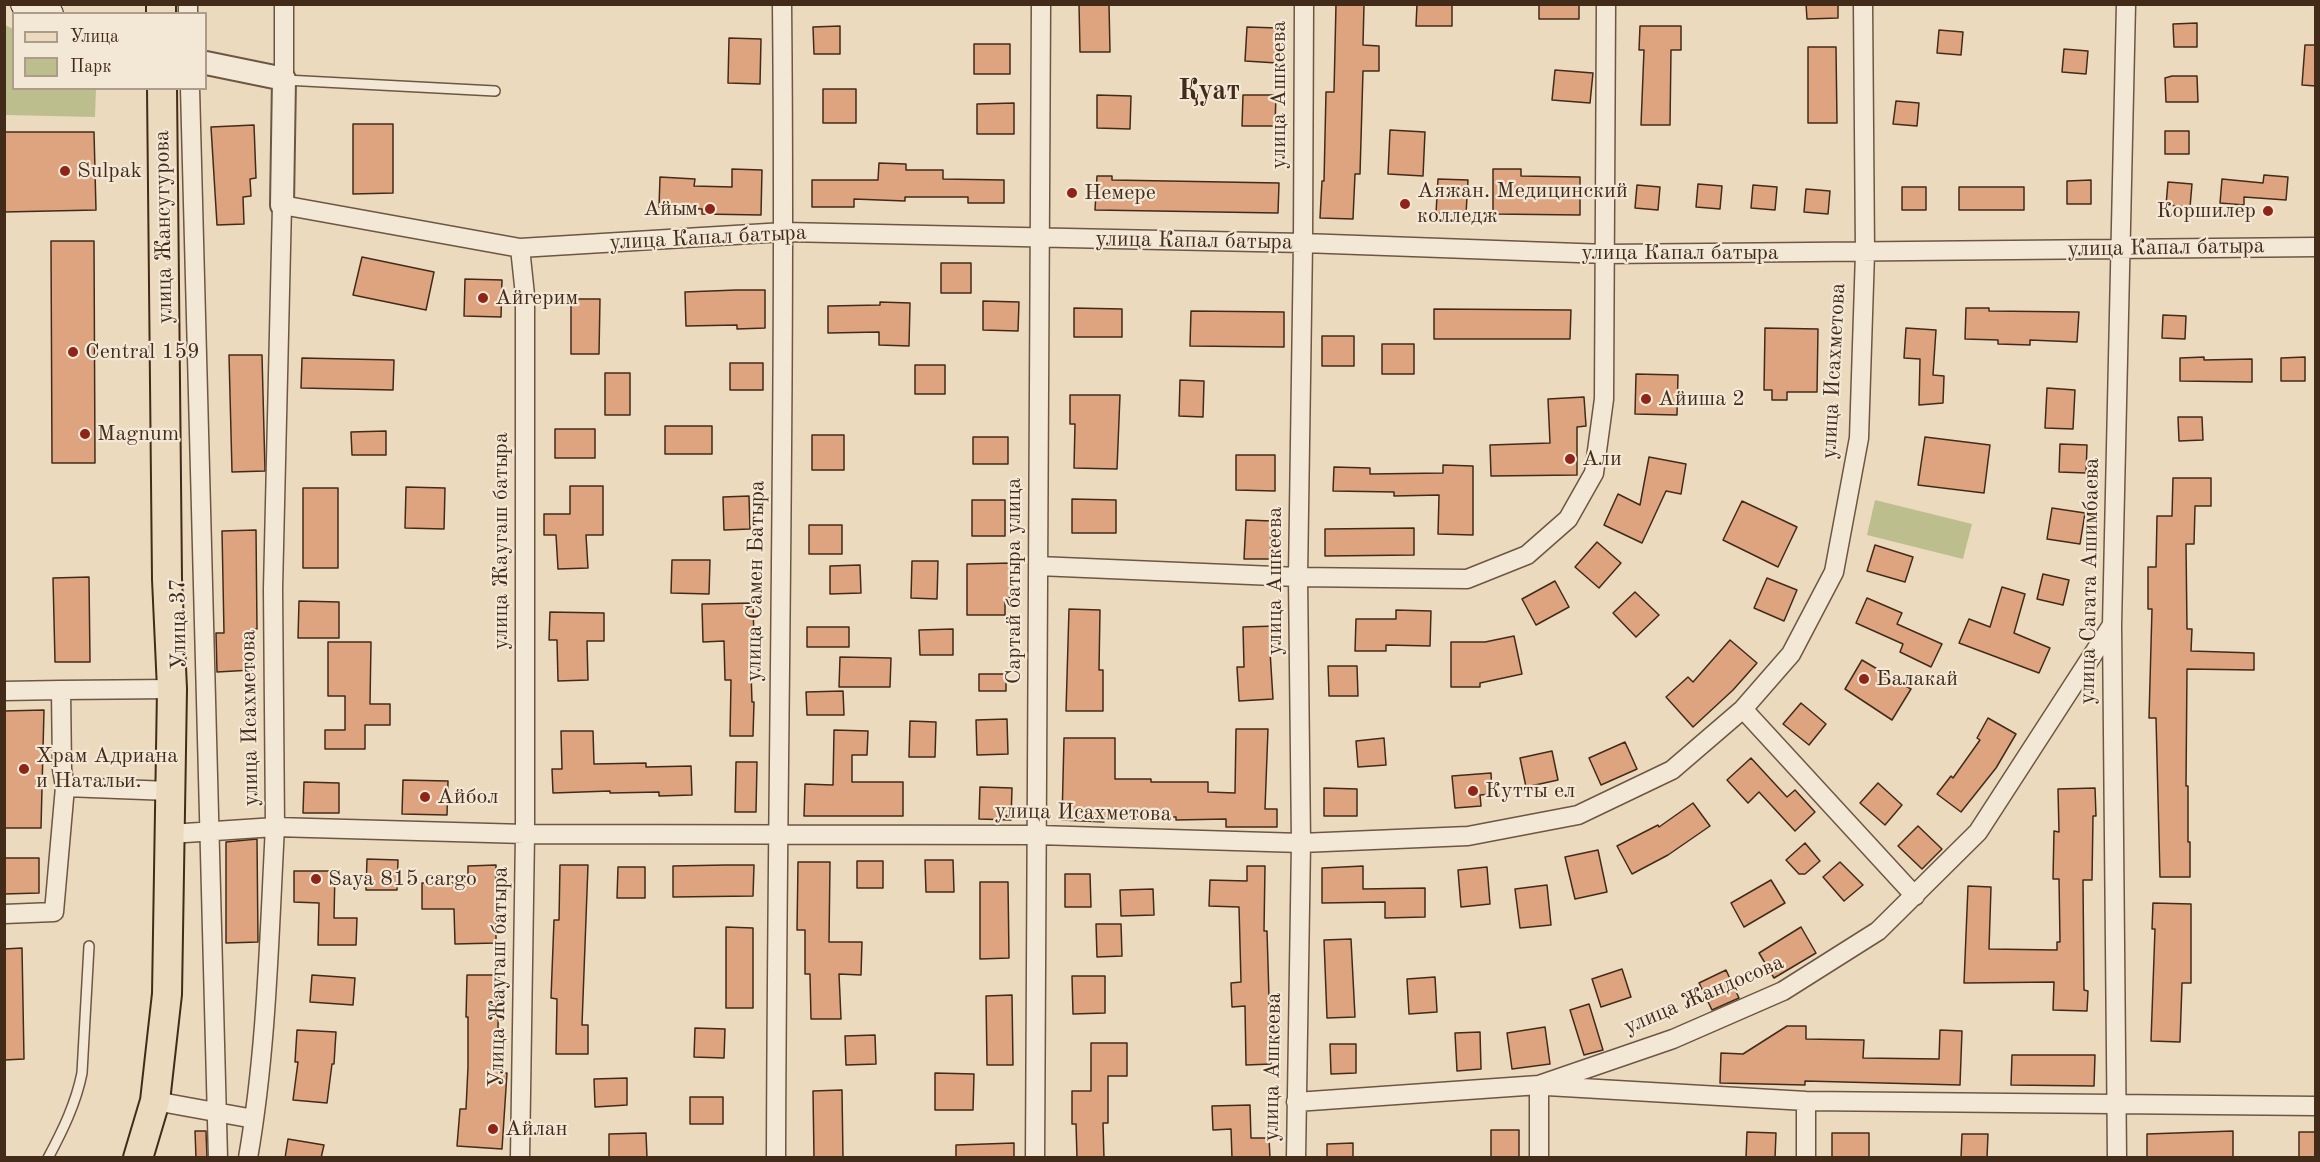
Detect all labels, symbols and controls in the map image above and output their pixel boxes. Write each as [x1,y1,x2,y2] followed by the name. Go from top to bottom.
[12,12,207,90] legend
[1266,21,1292,169] street label: улица Ашкеева
[70,28,119,46] text: Улица
[70,58,111,76] text: Парк
[1178,75,1240,109] district label: Қуат
[149,130,179,324] street label: улица Жансугурова
[77,158,142,184] place label: Sulpak
[58,164,72,178] marker: Sulpak
[1417,178,1628,230] place label: Аяжан. Медицинский колледж
[1084,180,1156,206] place label: Немере
[1065,186,1079,200] marker: Немере
[643,196,698,222] place label: Айым
[1398,197,1412,211] marker: Аяжан. Медицинский колледж
[2156,198,2256,224] place label: Коршилер
[703,202,717,216] marker: Айым
[2261,204,2275,218] marker: Коршилер
[609,220,807,256] street label: улица Капал батыра
[1095,226,1293,256] street label: улица Капал батыра
[2067,233,2265,263] street label: улица Капал батыра
[1581,240,1779,266] street label: улица Капал батыра
[1816,282,1852,460] street label: улица Исахметова
[495,285,578,311] place label: Айгерим
[476,291,490,305] marker: Айгерим
[85,339,200,365] place label: Central 159
[66,345,80,359] marker: Central 159
[1658,386,1745,412] place label: Айиша 2
[1639,392,1653,406] marker: Айиша 2
[97,421,179,447] place label: Magnum
[78,427,92,441] marker: Magnum
[488,432,514,650] street label: улица Жаугаш батыра
[1582,446,1622,472] place label: Али
[1563,452,1577,466] marker: Али
[2075,457,2105,705] street label: улица Сагата Ашимбаева
[1001,478,1027,684] street label: Сартай батыра улица
[741,480,771,682] street label: улица Самен Батыра
[1262,507,1288,655] street label: улица Ашкеева
[165,578,193,670] street label: Улица 37
[235,629,265,807] street label: улица Исахметова
[1876,666,1958,692] place label: Балакай
[1857,672,1871,686] marker: Балакай
[36,743,178,794] place label: Храм Адриана и Натальи.
[17,762,31,776] marker: Храм Адриана и Натальи.
[1485,778,1575,804] place label: Кутты ел
[437,784,499,810] place label: Айбол
[1466,784,1480,798] marker: Кутты ел
[418,790,432,804] marker: Айбол
[994,798,1172,828] street label: улица Исахметова
[328,866,477,892] place label: Saya 815 cargo
[484,866,514,1088] street label: Улица Жаугаш батыра
[309,872,323,886] marker: Saya 815 cargo
[1620,949,1788,1041] street label: улица Жандосова
[1259,992,1287,1142] street label: улица Ашкеева
[505,1116,568,1142] place label: Айлан
[486,1122,500,1136] marker: Айлан

